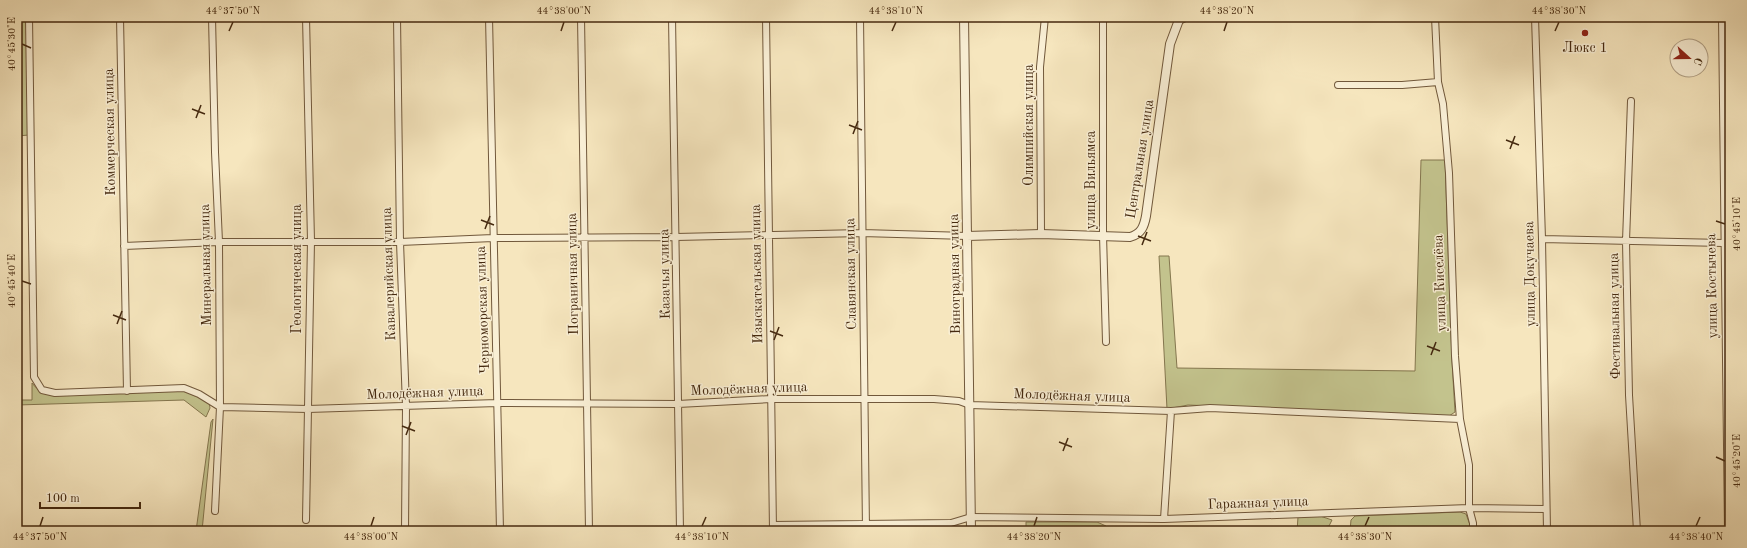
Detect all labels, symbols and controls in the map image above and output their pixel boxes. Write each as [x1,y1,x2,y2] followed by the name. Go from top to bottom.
[206,6,261,16] text: 44°37'50"N
[537,6,592,16] text: 44°38'00"N
[869,6,924,16] text: 44°38'10"N
[1200,6,1255,16] text: 44°38'20"N
[1532,6,1587,16] text: 44°38'30"N
[7,17,17,71] text: 40°45'30"E
[1580,28,1590,38] marker: Люкс 1
[1669,38,1709,78] north arrow
[1562,41,1608,55] place label: Люкс 1
[1690,56,1703,66] text: С
[1022,64,1036,186] street label: Олимпийская улица
[102,68,118,196] street label: Коммерческая улица
[1124,98,1156,220] street label: Центральная улица
[1084,130,1098,229] street label: улица Вильямса
[1732,197,1742,251] text: 40°45'10"E
[198,204,214,326] street label: Минеральная улица
[290,204,304,334] street label: Геологическая улица
[749,204,765,344] street label: Изыскательская улица
[380,207,398,341] street label: Кавалерийская улица
[565,213,581,335] street label: Пограничная улица
[947,214,963,334] street label: Виноградная улица
[843,218,859,330] street label: Славянская улица
[1522,221,1538,327] street label: улица Докучаева
[657,228,673,319] street label: Казачья улица
[1704,233,1720,339] street label: улица Костычева
[1431,234,1449,332] street label: улица Киселёва
[474,246,492,374] street label: Черноморская улица
[1607,253,1623,379] street label: Фестивальная улица
[7,254,17,308] text: 40°45'40"E
[690,380,808,398] street label: Молодёжная улица
[366,384,484,402] street label: Молодёжная улица
[1013,387,1131,405] street label: Молодёжная улица
[1732,434,1742,488] text: 40°45'20"E
[40,484,140,510] scale bar
[46,493,80,505] text: 100 m
[1207,494,1309,512] street label: Гаражная улица
[13,532,68,542] text: 44°37'50"N
[344,532,399,542] text: 44°38'00"N
[675,532,730,542] text: 44°38'10"N
[1007,532,1062,542] text: 44°38'20"N
[1338,532,1393,542] text: 44°38'30"N
[1669,532,1724,542] text: 44°38'40"N

